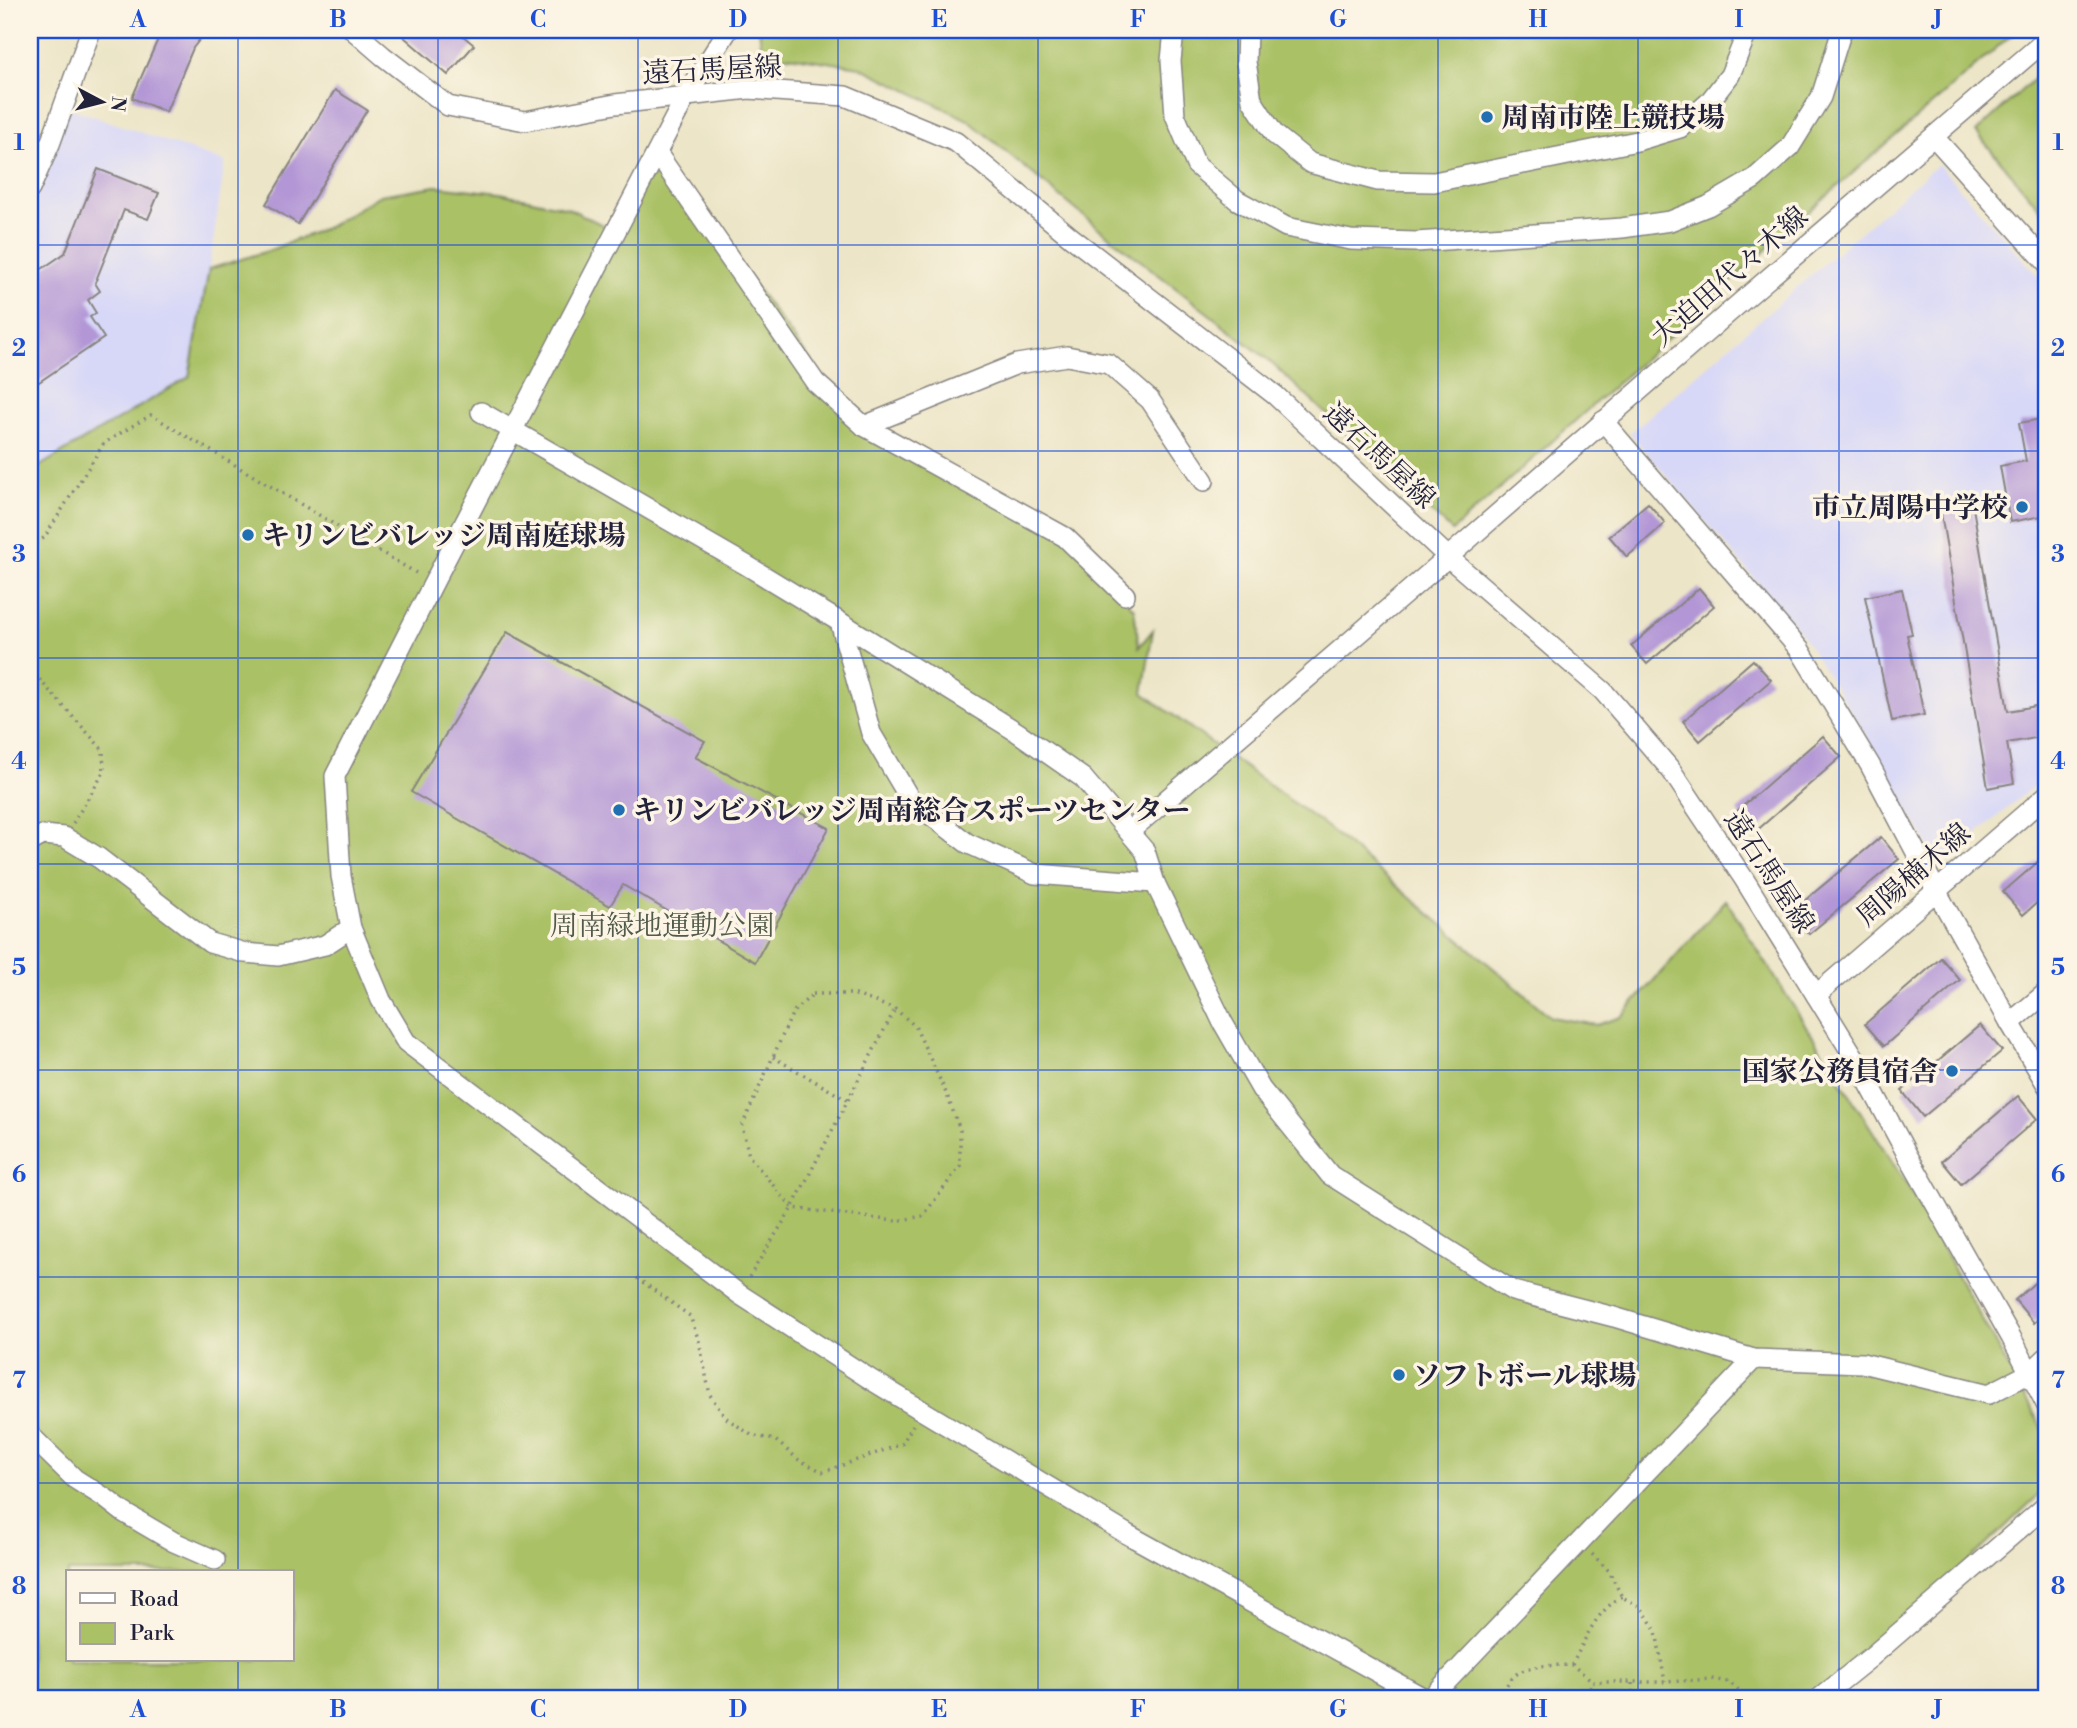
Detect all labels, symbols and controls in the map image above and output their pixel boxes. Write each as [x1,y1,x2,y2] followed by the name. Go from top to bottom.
[129,6,147,34] text: A
[329,6,347,34] text: B
[530,6,546,34] text: C
[729,6,747,34] text: D
[931,6,947,34] text: E
[1130,6,1146,34] text: F
[1329,6,1347,34] text: G
[1529,6,1548,34] text: H
[1735,6,1744,34] text: I
[1931,6,1943,34] text: J
[641,49,783,92] street label: 遠石馬屋線
[66,66,136,136] north arrow
[105,95,131,113] text: N
[1501,101,1725,136] place label: 周南市陸上競技場
[1479,109,1495,125] marker: 周南市陸上競技場
[13,129,25,157] text: 1
[2052,129,2064,157] text: 1
[1645,200,1815,355] street label: 大迫田代々木線
[12,335,26,363] text: 2
[2051,335,2065,363] text: 2
[1316,396,1442,517] street label: 遠石馬屋線
[1812,491,2008,526] place label: 市立周陽中学校
[2014,499,2030,515] marker: 市立周陽中学校
[262,519,626,554] place label: キリンビバレッジ周南庭球場
[240,527,256,543] marker: キリンビバレッジ周南庭球場
[12,541,26,569] text: 3
[2051,541,2065,569] text: 3
[11,748,27,776] text: 4
[2050,748,2066,776] text: 4
[633,794,1190,829] place label: キリンビバレッジ周南総合スポーツセンター
[611,802,627,818] marker: キリンビバレッジ周南総合スポーツセンター
[1716,804,1822,940] street label: 遠石馬屋線
[1850,816,1978,934] street label: 周陽楠木線
[550,909,774,944] park label: 周南緑地運動公園
[12,954,26,982] text: 5
[2051,954,2065,982] text: 5
[1742,1055,1938,1090] place label: 国家公務員宿舎
[1944,1063,1960,1079] marker: 国家公務員宿舎
[12,1161,26,1189] text: 6
[2051,1161,2065,1189] text: 6
[1413,1359,1636,1394] place label: ソフトボール球場
[12,1367,26,1395] text: 7
[1391,1367,1407,1383] marker: ソフトボール球場
[2051,1367,2065,1395] text: 7
[66,1570,294,1662] legend
[12,1573,26,1601] text: 8
[2051,1573,2065,1601] text: 8
[130,1587,179,1613] text: Road
[130,1621,175,1647] text: Park
[129,1696,147,1724] text: A
[329,1696,347,1724] text: B
[530,1696,546,1724] text: C
[729,1696,747,1724] text: D
[931,1696,947,1724] text: E
[1130,1696,1146,1724] text: F
[1329,1696,1347,1724] text: G
[1529,1696,1548,1724] text: H
[1735,1696,1744,1724] text: I
[1931,1696,1943,1724] text: J

